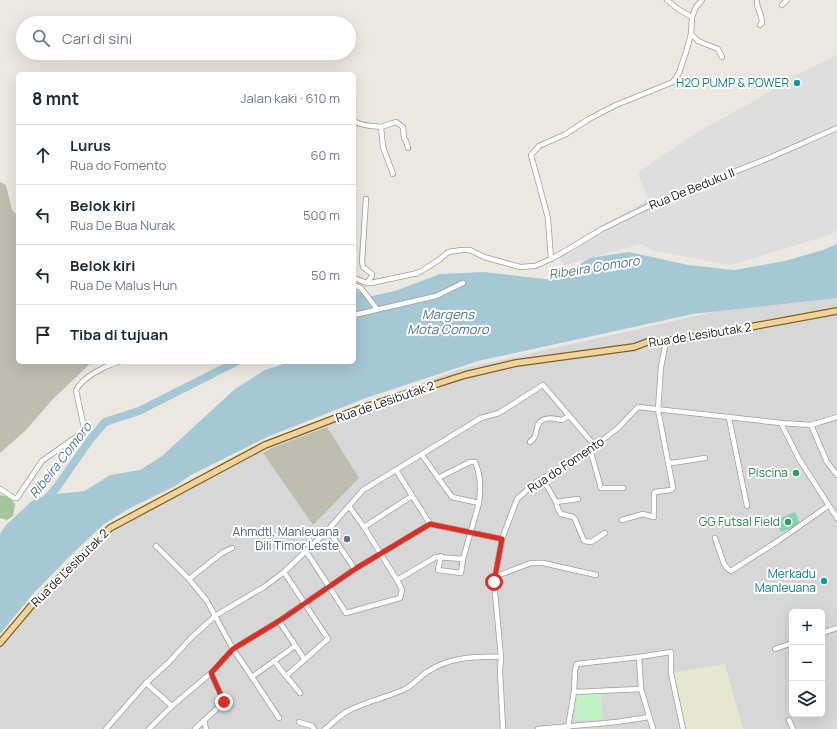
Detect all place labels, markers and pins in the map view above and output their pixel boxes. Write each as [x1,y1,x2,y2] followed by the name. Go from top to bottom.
[676,74,789,91] place label: H2O PUMP & POWER
[792,78,802,88] marker: H2O PUMP & POWER
[749,464,788,481] place label: Piscina
[791,468,801,478] marker: Piscina
[699,513,780,530] place label: GG Futsal Field
[783,517,793,527] marker: GG Futsal Field
[233,523,339,554] place label: Ahmdtl, Manleuana Dili Timor Leste
[342,534,352,544] marker: Ahmdtl, Manleuana Dili Timor Leste
[755,565,816,596] place label: Merkadu Manleuana
[819,576,829,586] marker: Merkadu Manleuana

